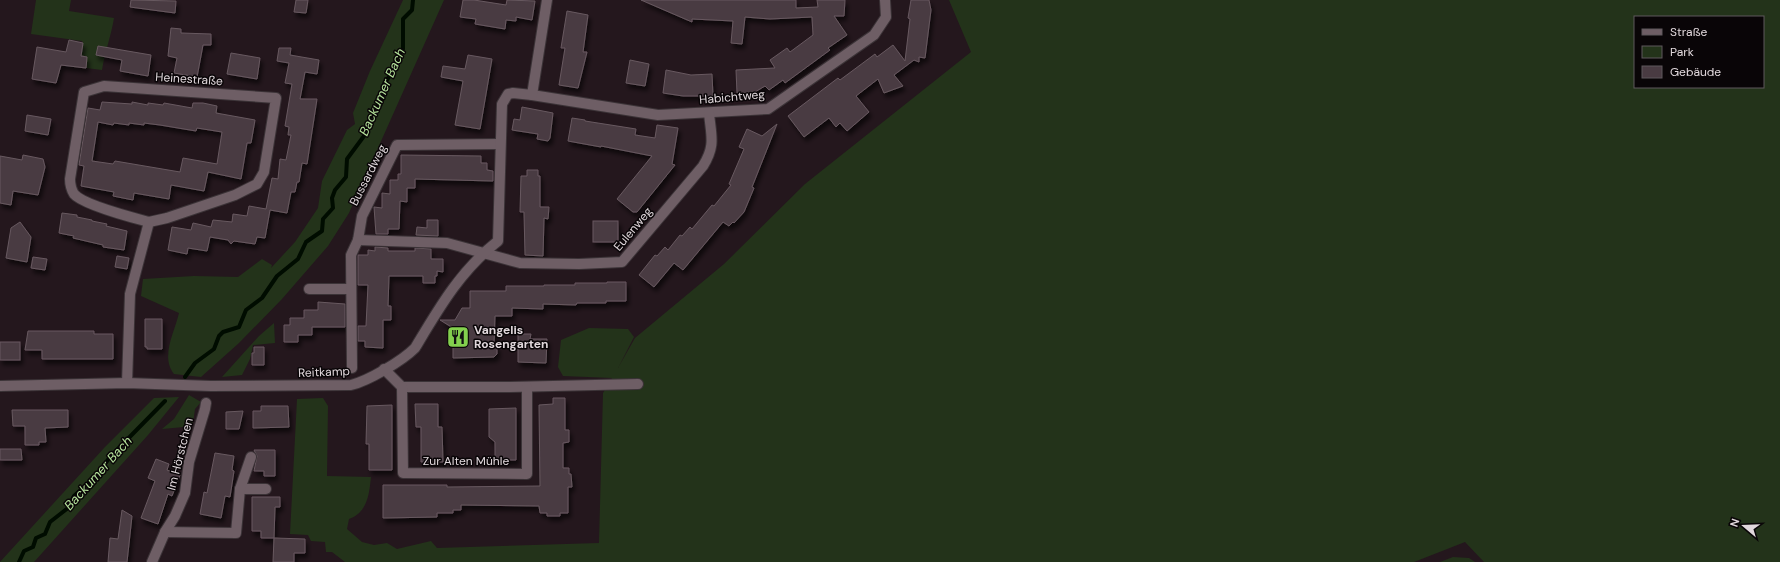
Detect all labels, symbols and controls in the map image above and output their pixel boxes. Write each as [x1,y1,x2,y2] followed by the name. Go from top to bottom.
[1634,16,1764,88] legend
[1670,24,1707,40] text: Straße
[1670,44,1694,60] text: Park
[355,46,409,138] water label: Backumer Bach
[1670,64,1721,80] text: Gebäude
[155,69,223,89] street label: Heinestraße
[698,86,766,108] street label: Habichtweg
[346,141,390,208] street label: Bussardweg
[610,204,656,254] street label: Eulenweg
[474,322,548,352] place label: Vangelis Rosengarten
[445,324,471,350] restaurant icon: Vangelis Rosengarten
[298,363,350,381] street label: Reitkamp
[163,416,197,492] street label: Im Hörstchen
[60,432,136,514] water label: Backumer Bach
[423,453,509,469] street label: Zur Alten Mühle
[1724,506,1764,546] north arrow
[1727,517,1742,529] text: N

